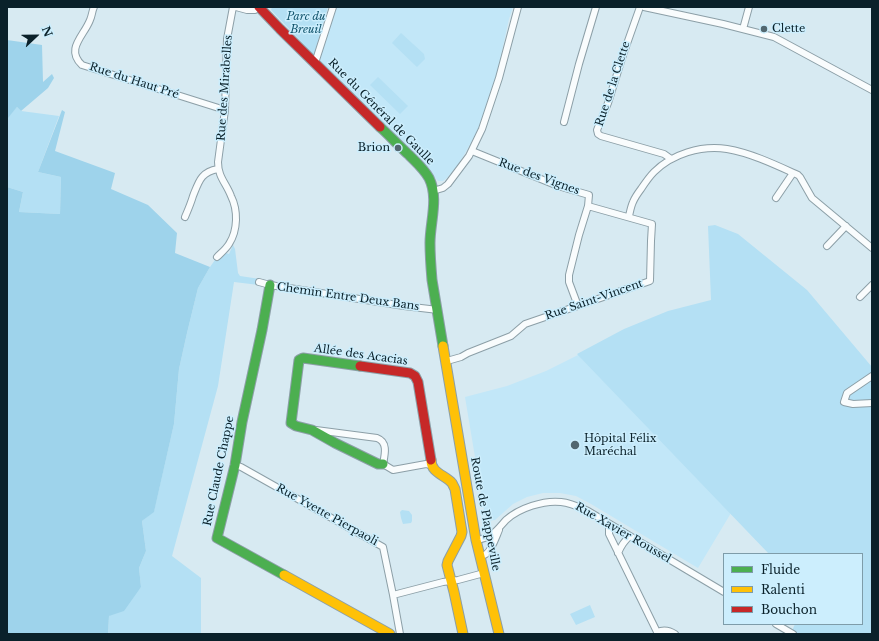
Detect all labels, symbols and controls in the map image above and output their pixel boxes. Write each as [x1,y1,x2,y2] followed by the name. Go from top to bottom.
[286,10,326,36] park label: Parc du Breuil
[16,16,56,56] north arrow
[772,22,805,36] place label: Clette
[39,24,56,39] text: N
[759,24,769,34] marker: Clette
[215,34,235,142] street label: Rue des Mirabelles
[593,40,633,128] street label: Rue de la Clette
[325,56,437,168] street label: Rue du Général de Gaulle
[88,60,180,102] street label: Rue du Haut Pré
[358,141,390,155] place label: Brion
[393,143,403,153] marker: Brion
[497,156,581,198] street label: Rue des Vignes
[543,277,645,323] street label: Rue Saint-Vincent
[276,280,420,314] street label: Chemin Entre Deux Bans
[313,342,409,368] street label: Allée des Acacias
[201,415,237,527] street label: Rue Claude Chappe
[584,432,657,458] place label: Hôpital Félix Maréchal
[569,439,581,451] marker: Hôpital Félix Maréchal
[467,456,503,572] street label: Route de Plappeville
[274,481,380,549] street label: Rue Yvette Pierpaoli
[573,500,673,566] street label: Rue Xavier Roussel
[723,553,863,625] legend
[761,562,800,577] text: Fluide
[761,582,805,597] text: Ralenti
[761,602,817,617] text: Bouchon

